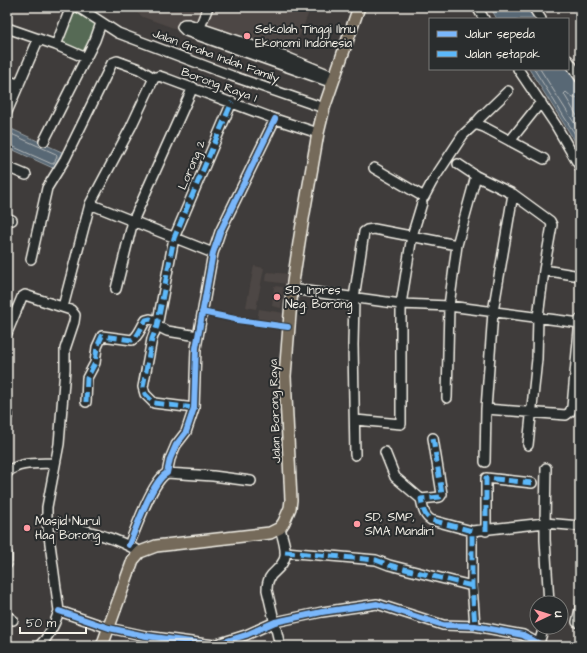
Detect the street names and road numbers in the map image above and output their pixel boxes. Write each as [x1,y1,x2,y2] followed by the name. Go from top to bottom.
[150,25,282,88] street label: Jalan Graha Indah Family
[178,63,260,108] street label: Borong Raya 1
[174,137,211,193] street label: Lorong 2
[265,359,286,463] street label: Jalan Borong Raya

